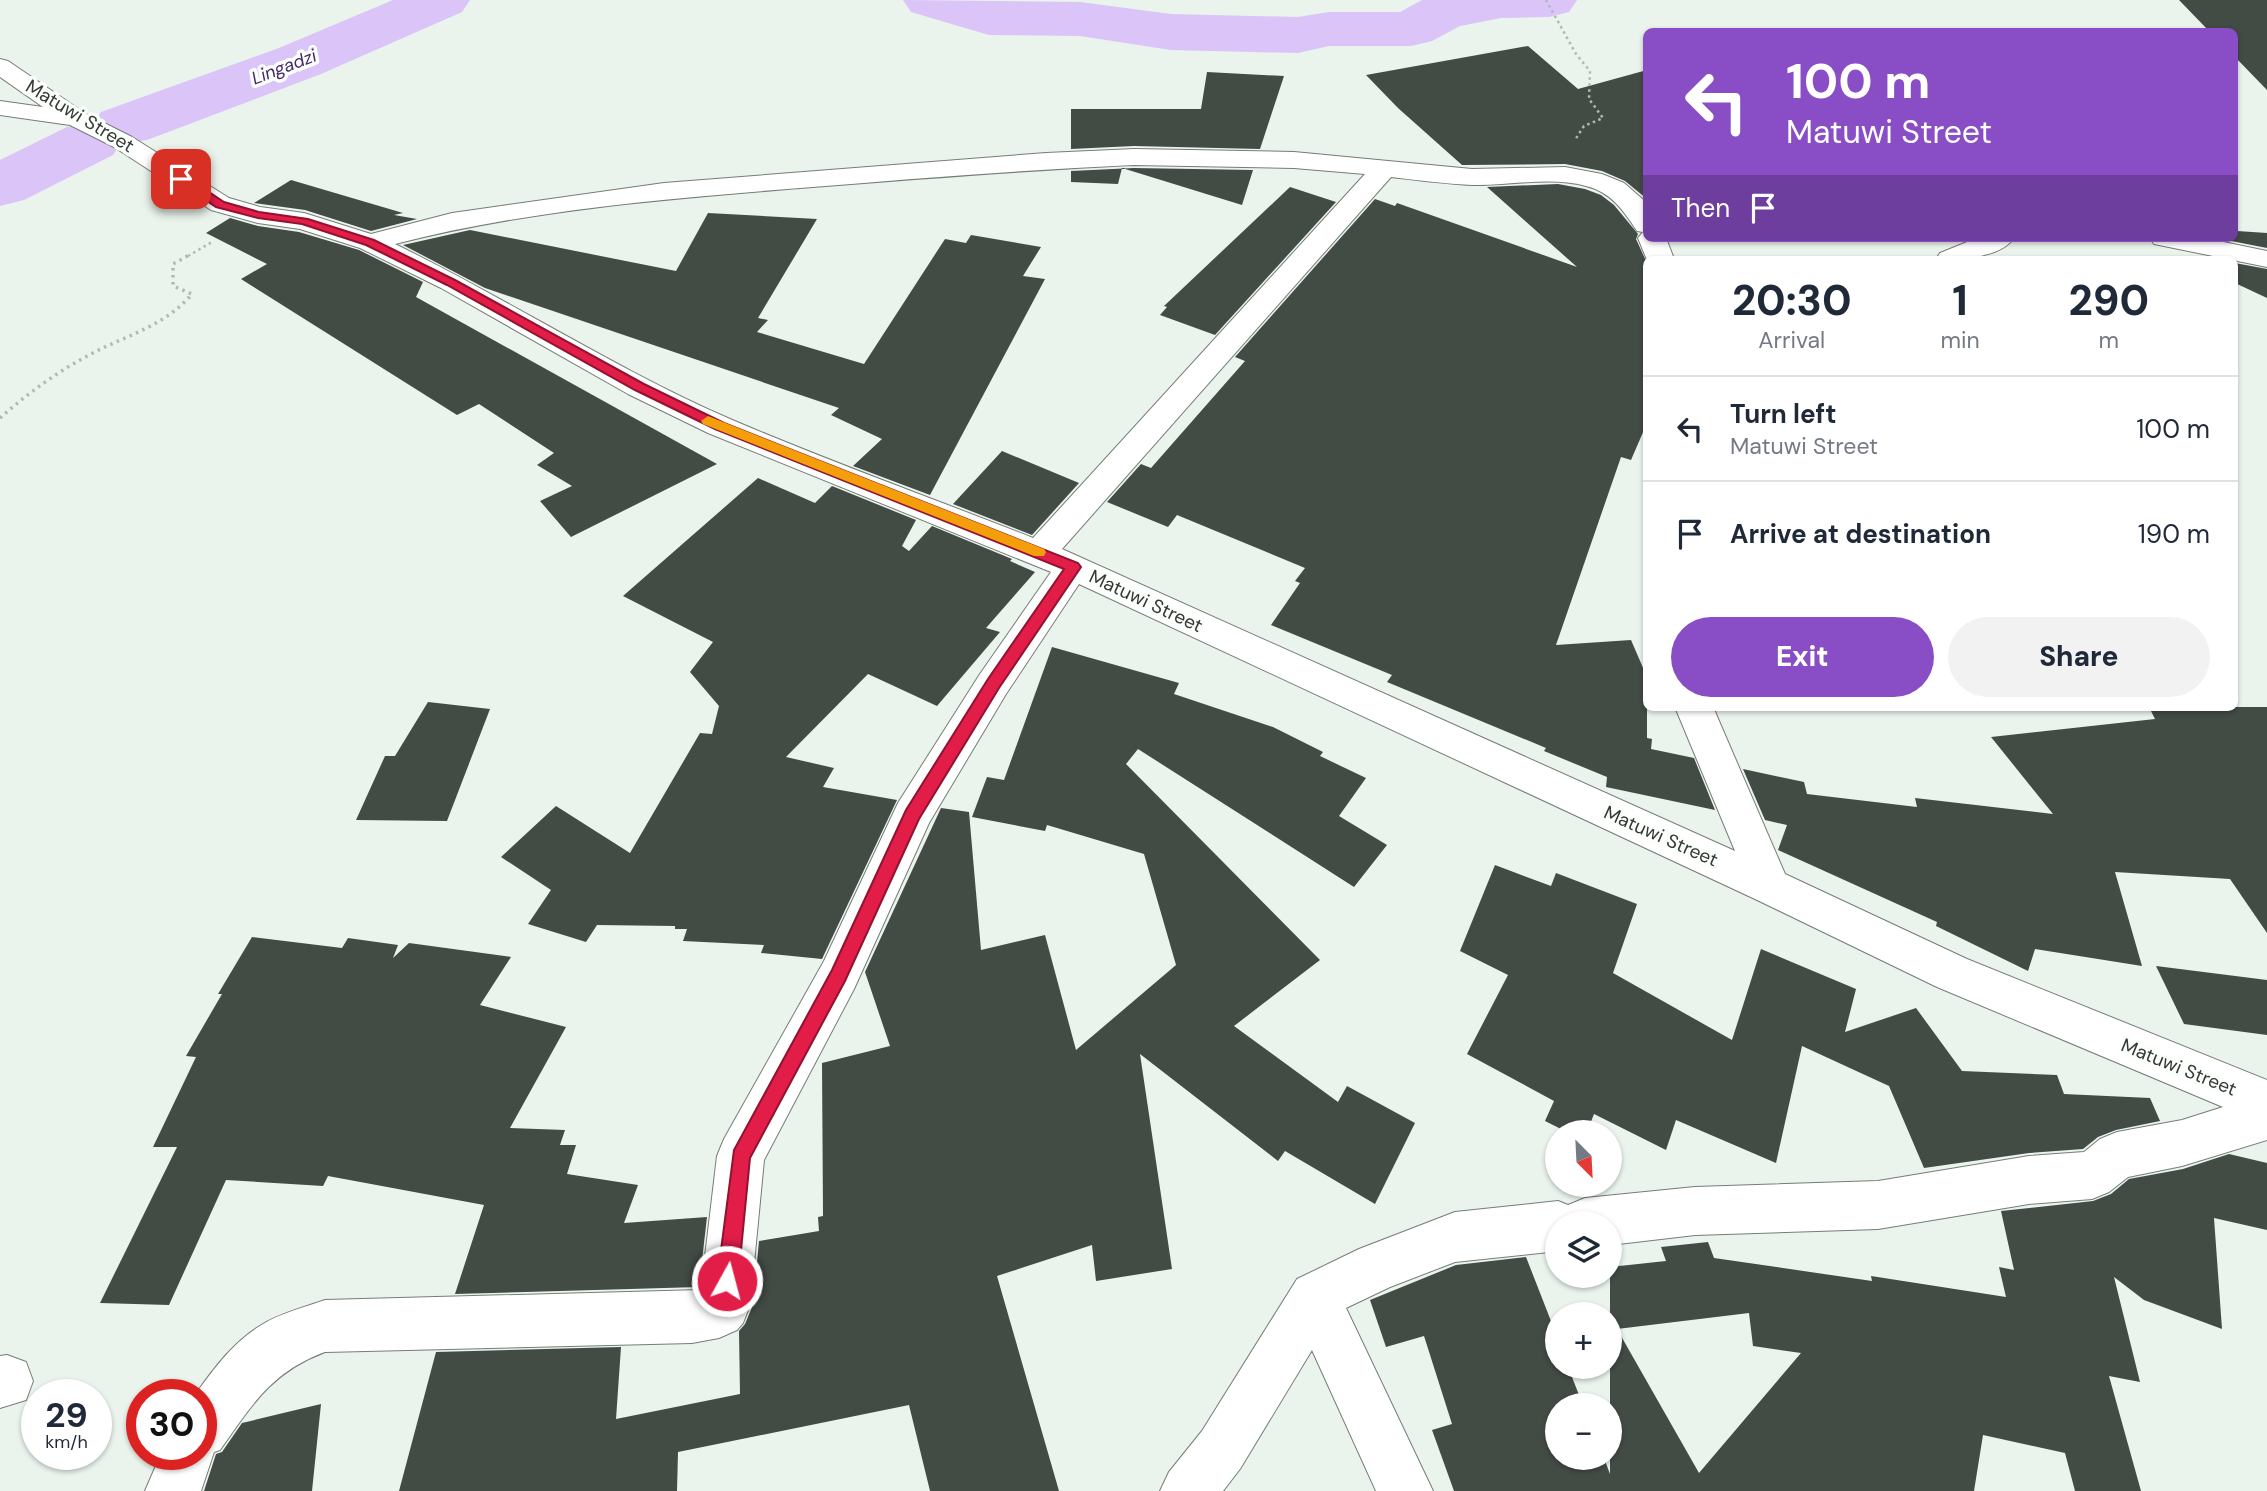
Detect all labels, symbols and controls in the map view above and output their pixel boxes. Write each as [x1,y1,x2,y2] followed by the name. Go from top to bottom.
[248,43,321,90] water label: Lingadzi
[1786,49,1930,113] text: 100 m
[1671,56,1762,147] icon: left
[21,74,139,158] street label: Matuwi Street
[1786,111,1992,153] text: Matuwi Street
[151,149,211,209] pin
[162,160,200,198] icon: arrive
[1744,189,1782,227] icon: arrive
[1671,191,1730,225] text: Then
[1732,273,1852,328] text: 20:30
[1952,273,1968,328] text: 1
[2069,273,2149,328] text: 290
[1758,325,1825,355] text: Arrival
[1941,325,1980,355] text: min
[2099,325,2119,355] text: m
[1730,397,1837,431] text: Turn left
[1671,410,1709,448] icon: left
[2136,412,2210,446] text: 100 m
[1730,431,1878,461] text: Matuwi Street
[1671,515,1709,553] icon: arrive
[1730,517,1991,551] text: Arrive at destination
[2138,517,2210,551] text: 190 m
[1085,564,1207,638] street label: Matuwi Street
[1671,617,1934,697] button: Exit
[1948,617,2210,697] button: Share
[1600,800,1722,872] street label: Matuwi Street
[2118,1032,2240,1102] street label: Matuwi Street
[1545,1120,1622,1197] north arrow
[1545,1120,1622,1470] map controls
[1545,1211,1622,1288] button: layers
[690,1244,764,1318] position arrow
[1545,1302,1622,1379] button: +
[126,1379,217,1470] speed limit sign: 30
[45,1392,88,1438] text: 29
[1545,1393,1622,1470] button: −
[45,1430,88,1454] text: km/h

